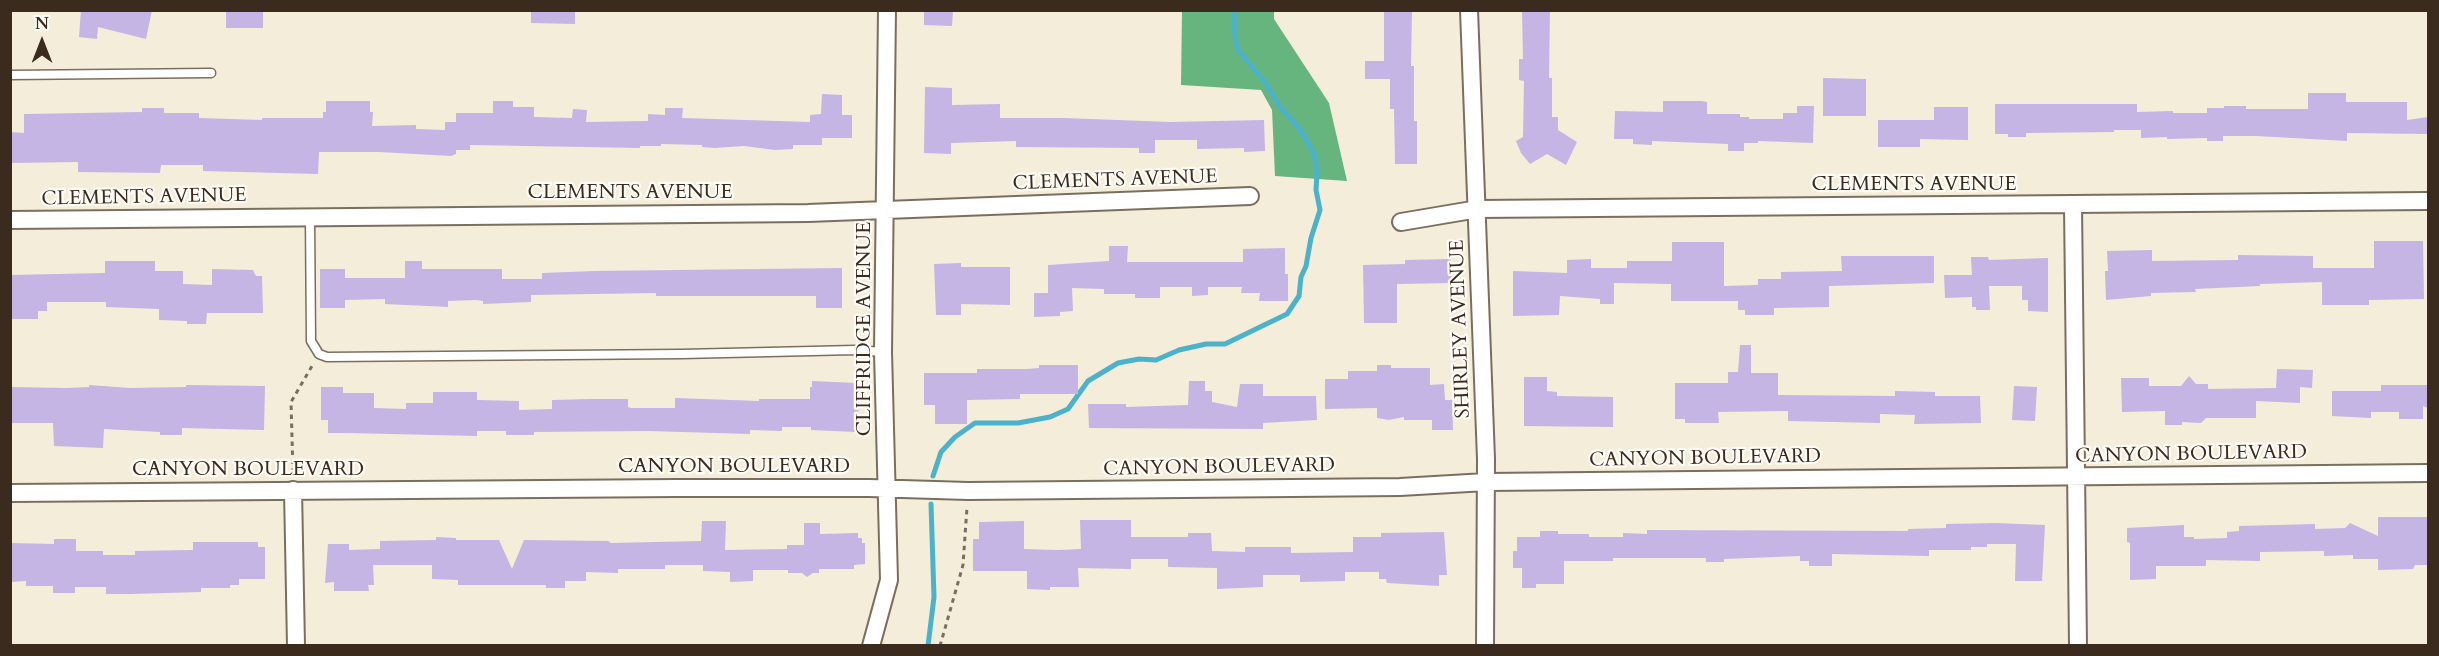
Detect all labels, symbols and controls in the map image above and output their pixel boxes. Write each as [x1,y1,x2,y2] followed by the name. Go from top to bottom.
[12,12,72,72] north arrow
[35,13,49,35] text: N
[1012,165,1218,197] street label: CLEMENTS AVENUE
[1811,173,2017,197] street label: CLEMENTS AVENUE
[527,181,733,205] street label: CLEMENTS AVENUE
[41,184,247,212] street label: CLEMENTS AVENUE
[853,222,877,436] street label: CLIFFRIDGE AVENUE
[1446,239,1476,419] street label: SHIRLEY AVENUE
[2075,441,2307,469] street label: CANYON BOULEVARD
[1589,445,1821,473] street label: CANYON BOULEVARD
[1103,454,1335,482] street label: CANYON BOULEVARD
[618,455,850,479] street label: CANYON BOULEVARD
[132,458,364,482] street label: CANYON BOULEVARD

